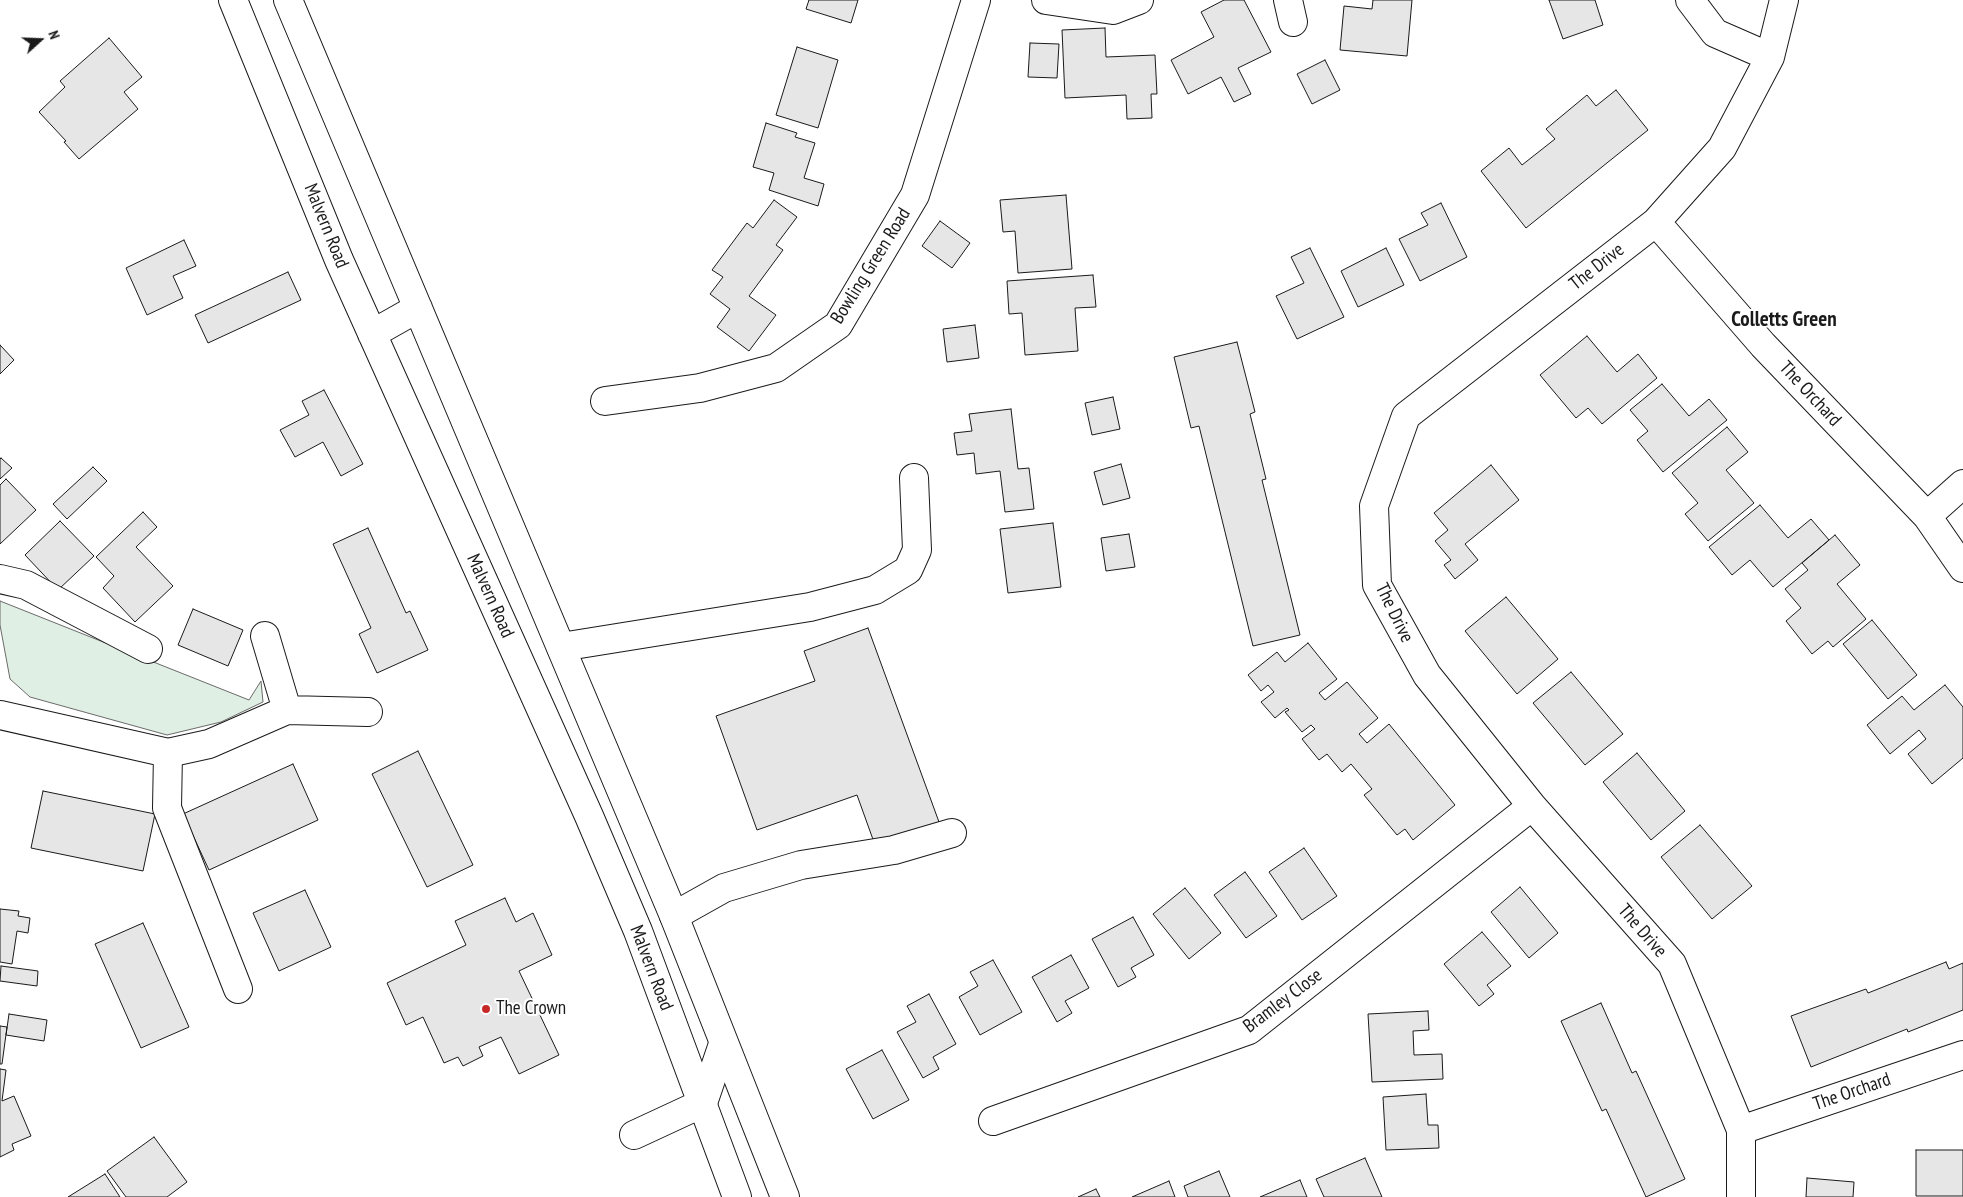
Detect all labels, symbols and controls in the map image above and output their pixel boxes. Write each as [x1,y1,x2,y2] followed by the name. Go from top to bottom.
[15,15,65,65] north arrow
[44,28,64,42] text: N
[299,180,353,272] street label: Malvern Road
[826,204,916,328] street label: Bowling Green Road
[1565,239,1629,295] street label: The Drive
[1731,307,1837,333] district label: Colletts Green
[1774,357,1846,431] street label: The Orchard
[461,551,519,641] street label: Malvern Road
[1370,580,1418,646] street label: The Drive
[1613,900,1671,962] street label: The Drive
[624,922,678,1014] street label: Malvern Road
[1239,964,1327,1038] street label: Bramley Close
[496,998,566,1020] place label: The Crown
[480,1003,492,1015] marker: The Crown
[1810,1068,1894,1116] street label: The Orchard

